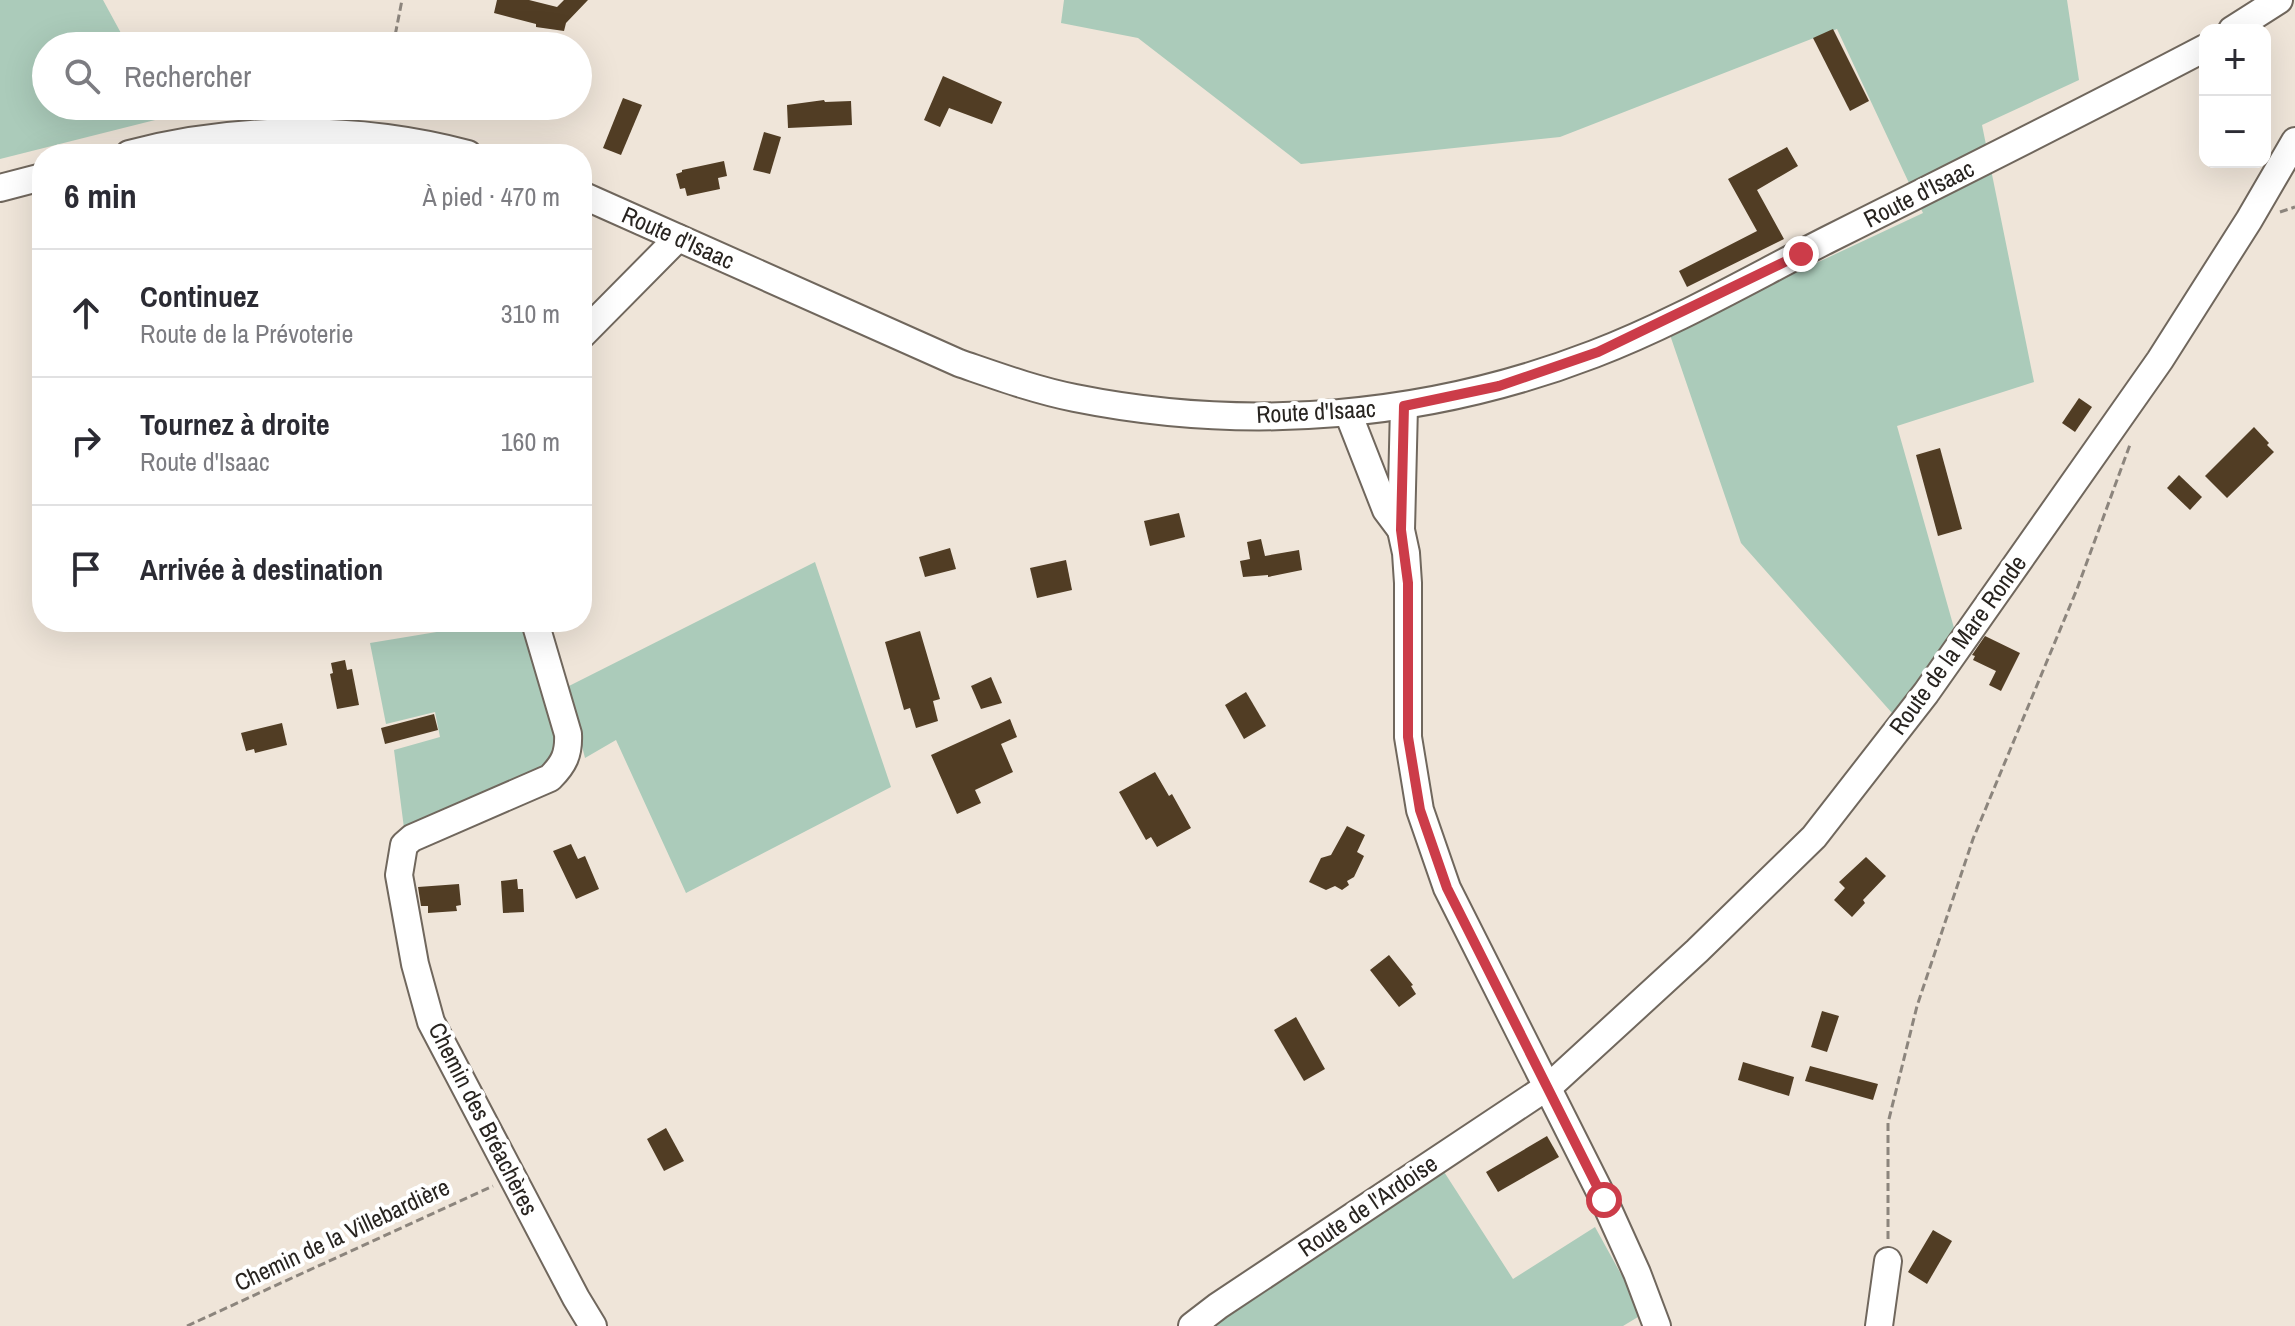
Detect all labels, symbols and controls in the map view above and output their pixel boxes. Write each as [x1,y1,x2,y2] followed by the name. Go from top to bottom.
[2199,24,2271,168] map controls
[2199,24,2271,96] button: +
[32,32,592,120] search box
[60,54,104,98] icon: search
[124,56,251,96] text: Rechercher
[2199,96,2271,168] button: −
[1858,152,1979,235] street label: Route d'Isaac
[64,173,137,219] text: 6 min
[422,179,560,214] text: À pied · 470 m
[617,198,740,276] street label: Route d'Isaac
[1783,236,1819,272] route end
[140,276,259,316] text: Continuez
[64,291,108,335] icon: ahead
[501,296,560,331] text: 310 m
[140,316,353,351] text: Route de la Prévoterie
[1255,392,1377,430] street label: Route d'Isaac
[140,404,330,444] text: Tournez à droite
[64,419,108,463] icon: right
[501,424,560,459] text: 160 m
[140,444,270,479] text: Route d'Isaac
[64,547,108,591] icon: arrive
[1881,548,2033,741] street label: Route de la Mare Ronde
[140,549,383,589] text: Arrivée à destination
[421,1017,546,1220] street label: Chemin des Bréachères
[1292,1147,1443,1264] street label: Route de l'Ardoise
[229,1170,454,1298] street label: Chemin de la Villebardière
[1586,1182,1622,1218] route start

